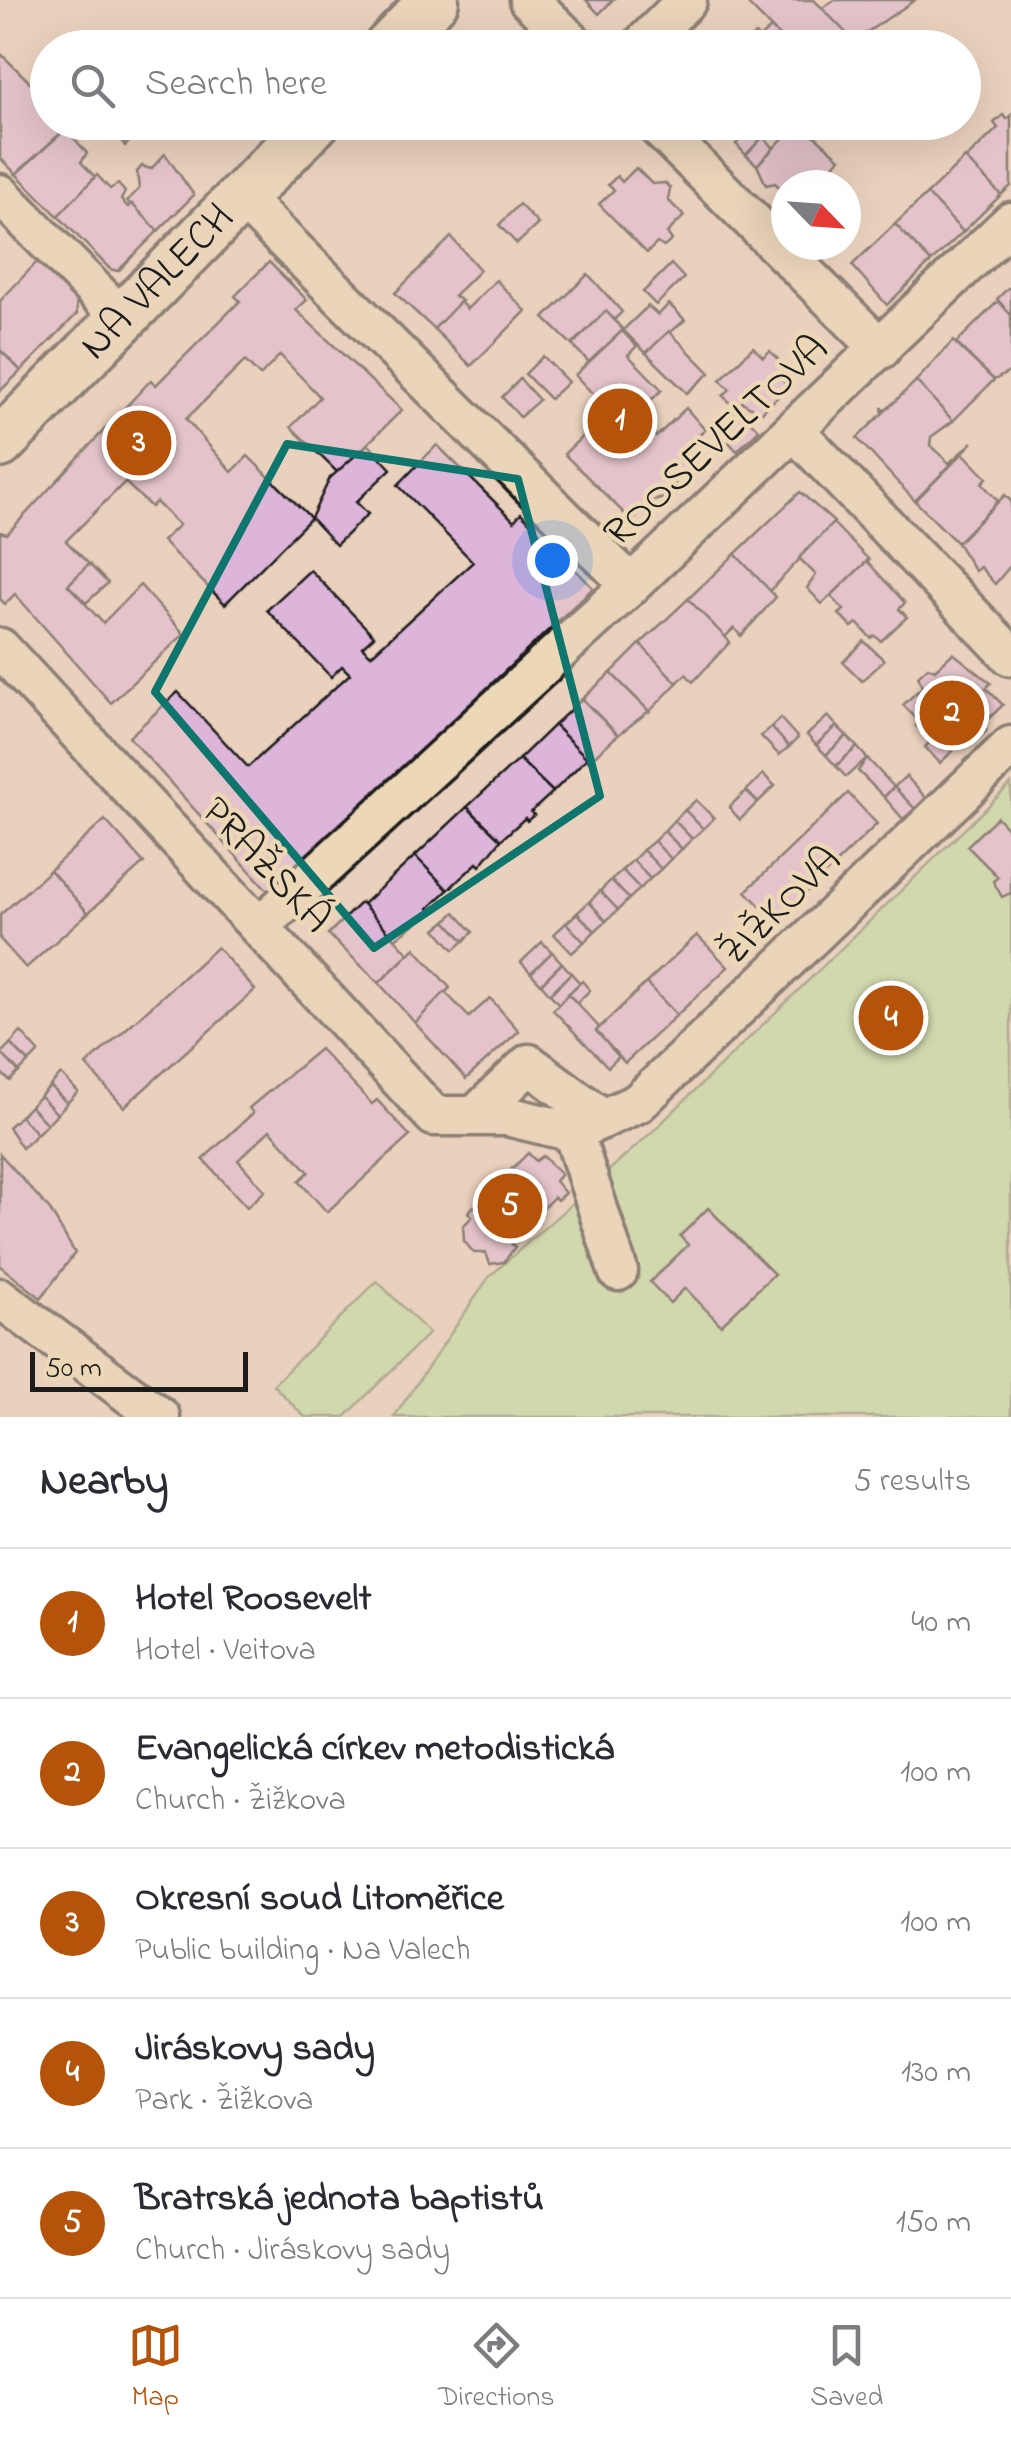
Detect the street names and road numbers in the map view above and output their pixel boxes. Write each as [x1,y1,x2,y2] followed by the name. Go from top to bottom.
[66,190,249,375] street label: NA VALECH
[590,321,844,563] street label: ROOSEVELTOVA
[185,784,345,948] street label: PRAŽSKÁ
[705,833,857,981] street label: ŽIŽKOVA

